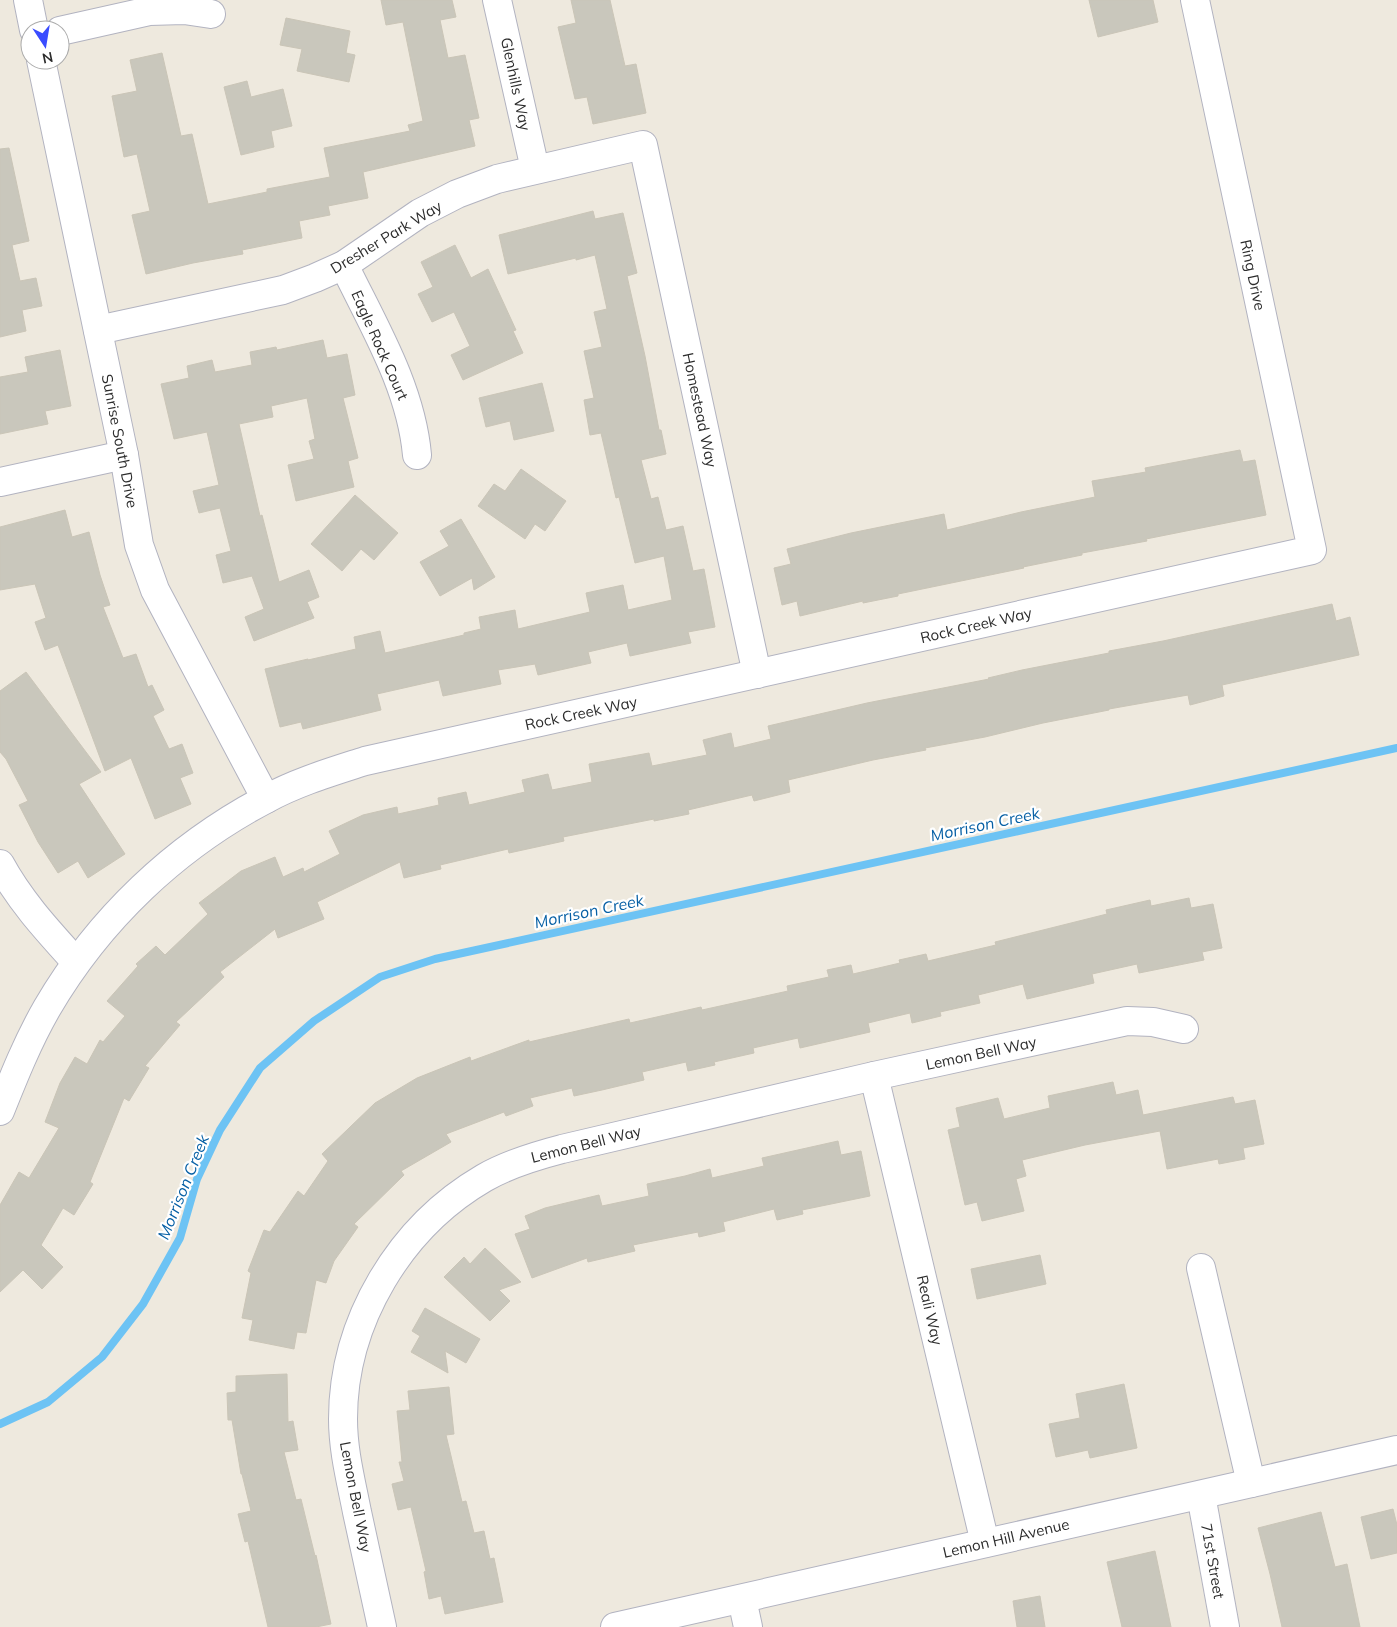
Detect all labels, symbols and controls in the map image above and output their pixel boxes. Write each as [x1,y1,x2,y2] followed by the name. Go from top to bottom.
[20,20,70,70] north arrow
[497,36,535,132] street label: Glenhills Way
[41,48,55,68] text: N
[327,196,445,278] street label: Dresher Park Way
[1236,238,1270,312] street label: Ring Drive
[347,287,413,403] street label: Eagle Rock Court
[679,351,721,469] street label: Homestead Way
[98,372,142,510] street label: Sunrise South Drive
[918,603,1034,647] street label: Rock Creek Way
[523,692,639,734] street label: Rock Creek Way
[929,803,1042,845] water label: Morrison Creek
[533,890,646,932] water label: Morrison Creek
[924,1032,1038,1074] street label: Lemon Bell Way
[529,1121,643,1167] street label: Lemon Bell Way
[153,1131,213,1242] water label: Morrison Creek
[913,1273,947,1347] street label: Reali Way
[336,1440,376,1554] street label: Lemon Bell Way
[941,1514,1071,1562] street label: Lemon Hill Avenue
[1197,1522,1229,1600] street label: 71st Street

